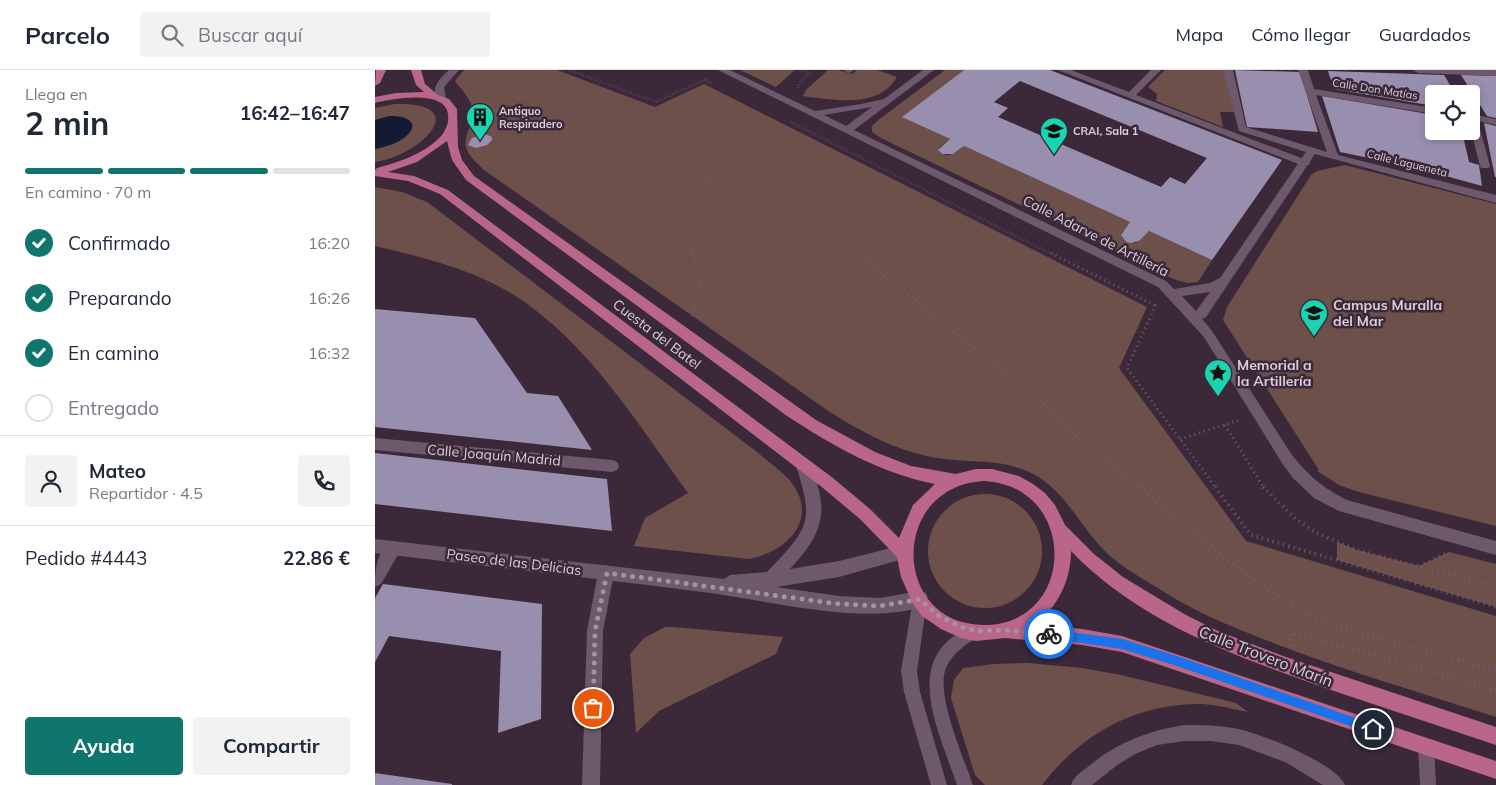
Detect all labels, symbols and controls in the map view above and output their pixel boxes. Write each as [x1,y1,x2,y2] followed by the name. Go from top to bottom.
[140,12,490,57] search box
[25,20,110,50] text: Parcelo
[158,21,186,49] icon: search
[198,23,302,47] text: Buscar aquí
[1175,23,1223,46] text: Mapa
[1251,23,1351,46] text: Cómo llegar
[1379,23,1471,46] text: Guardados
[1331,75,1419,103] street label: Calle Don Matías
[25,84,88,104] text: Llega en
[1425,85,1480,140] map controls
[1425,85,1480,140] button: locate
[240,101,350,125] text: 16:42–16:47
[465,102,495,141] building icon: Antiguo Respiradero
[25,103,109,143] text: 2 min
[499,104,563,131] place label: Antiguo Respiradero
[1039,116,1069,155] school or university icon: CRAI, Sala 1
[1073,124,1139,138] place label: CRAI, Sala 1
[1365,146,1449,180] street label: Calle Lagueneta
[25,182,151,202] text: En camino · 70 m
[1020,191,1172,281] street label: Calle Adarve de Artillería
[25,229,53,257] icon: check
[68,231,170,255] text: Confirmado
[308,233,350,253] text: 16:20
[25,284,53,312] icon: check
[68,286,172,310] text: Preparando
[308,288,350,308] text: 16:26
[609,295,705,373] street label: Cuesta del Batel
[1333,296,1442,330] place label: Campus Muralla del Mar
[1299,298,1329,337] school or university icon: Campus Muralla del Mar
[25,339,53,367] icon: check
[68,341,159,365] text: En camino
[308,343,350,363] text: 16:32
[1237,356,1312,390] place label: Memorial a la Artillería
[1203,358,1233,397] place icon: Memorial a la Artillería
[68,396,159,420] text: Entregado
[426,440,562,470] street label: Calle Joaquín Madrid
[25,455,77,507] button: person
[298,455,350,507] button: phone
[89,459,146,483] text: Mateo
[89,483,203,503] text: Repartidor · 4.5
[446,545,583,579] street label: Paseo de las Delicias
[25,546,147,570] text: Pedido #4443
[283,546,350,570] text: 22.86 €
[1024,609,1074,659] courier
[1035,620,1063,648] icon: bike
[1196,621,1336,691] street label: Calle Trovero Marín
[572,687,614,729] pin
[579,694,607,722] icon: bag
[1352,708,1394,750] pin
[1359,715,1387,743] icon: home
[25,717,183,775] button: Ayuda
[193,717,350,775] button: Compartir

